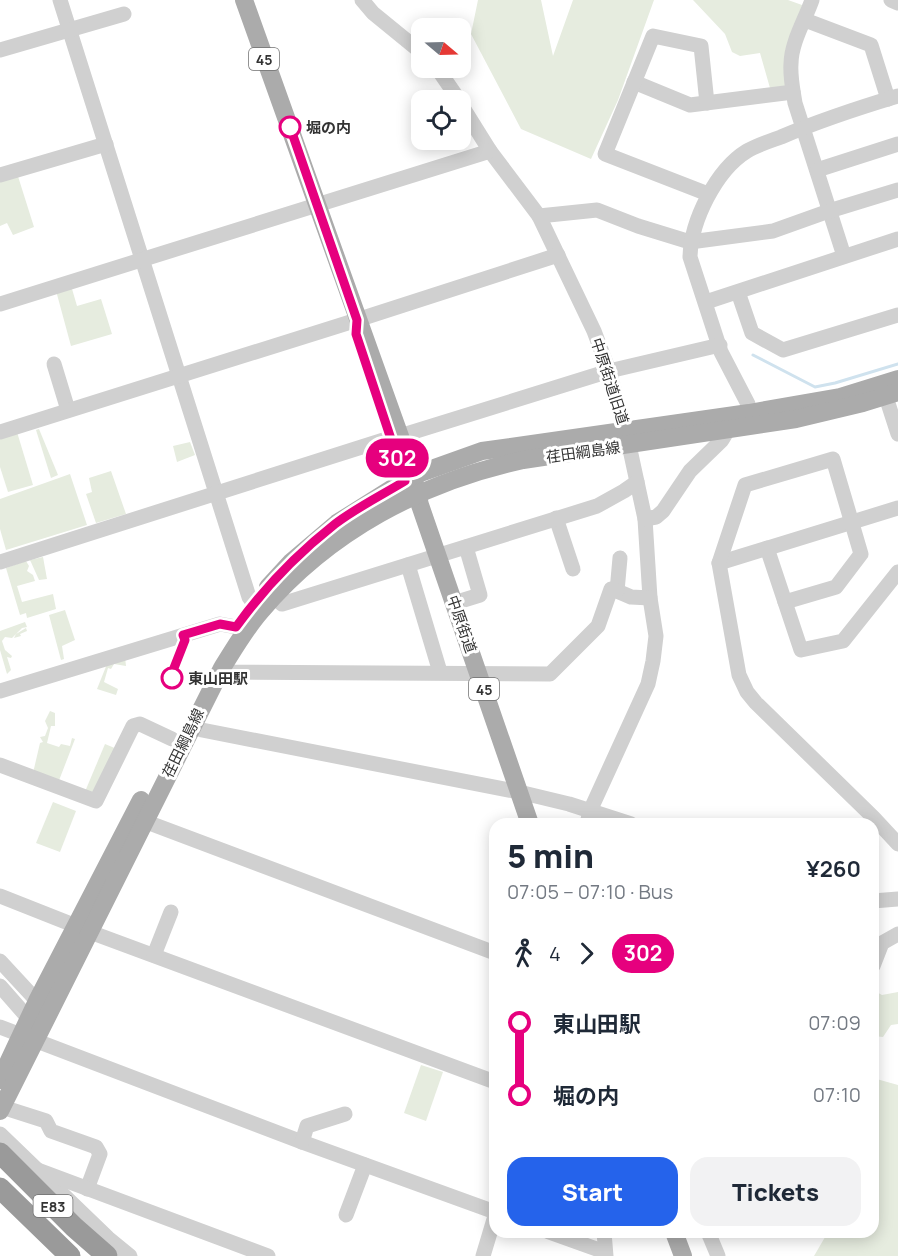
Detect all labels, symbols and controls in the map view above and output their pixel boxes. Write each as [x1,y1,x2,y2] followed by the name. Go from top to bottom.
[411,18,471,78] north arrow
[411,18,471,150] map controls
[249,48,279,70] road number: 45
[411,90,471,150] button: locate
[279,116,301,138] marker: 堀の内
[306,117,351,138] place label: 堀の内
[586,335,634,427] street label: 中原街道旧道
[544,436,622,468] street label: 荏田綱島線
[362,438,432,478] line badge: 302
[378,444,416,472] text: 302
[442,592,482,656] street label: 中原街道
[161,667,183,689] marker: 東山田駅
[188,668,248,689] place label: 東山田駅
[469,678,499,700] road number: 45
[157,705,209,781] street label: 荏田綱島線
[507,833,594,878] text: 5 min
[806,854,861,884] text: ¥260
[507,878,673,905] text: 07:05 – 07:10 · Bus
[507,937,540,970] icon: walk
[570,937,603,970] icon: forward
[624,939,662,967] text: 302
[549,940,561,967] text: 4
[553,1009,641,1039] text: 東山田駅
[808,1009,861,1036] text: 07:09
[553,1081,619,1111] text: 堀の内
[813,1081,861,1108] text: 07:10
[507,1157,678,1226] button: Start
[690,1157,861,1226] button: Tickets
[34,1195,72,1217] road number: E83

